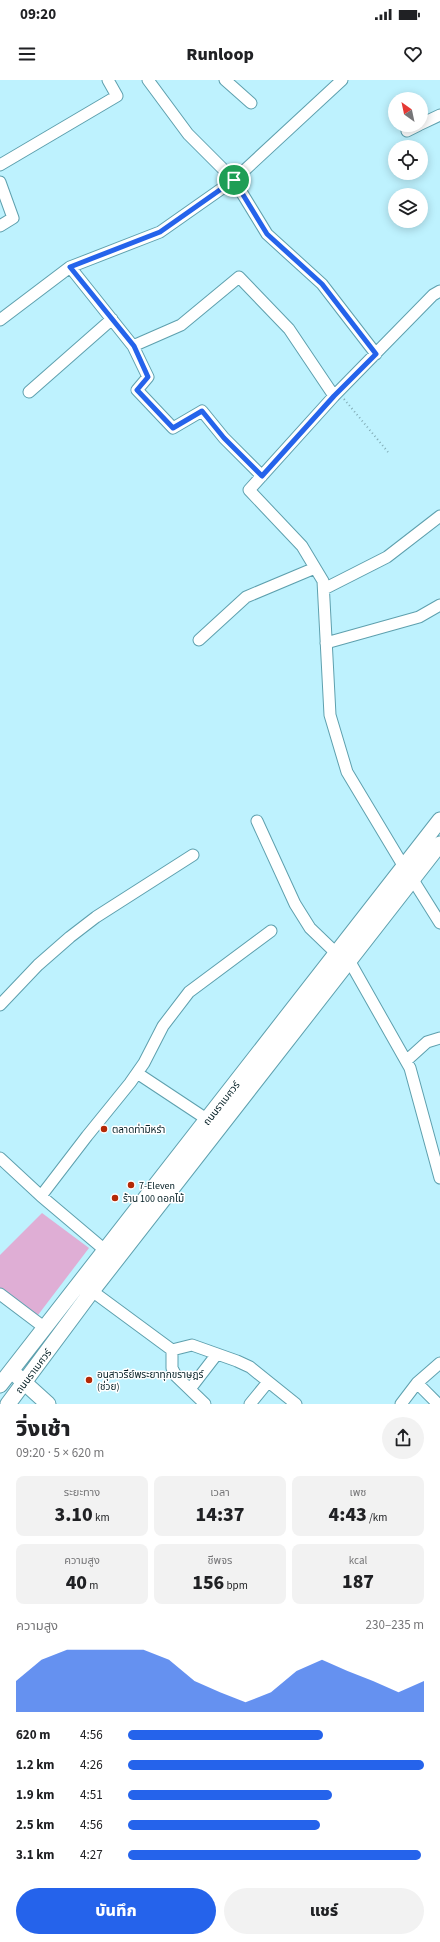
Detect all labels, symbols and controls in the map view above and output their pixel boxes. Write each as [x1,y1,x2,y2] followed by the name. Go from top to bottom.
[20,4,56,25] text: 09:20
[186,42,254,67] text: Runloop
[16,43,38,65] icon: menu
[402,43,424,65] icon: heart
[388,92,428,132] north arrow
[388,92,428,228] map controls
[388,140,428,180] button: locate
[217,163,251,197] pin
[223,169,245,191] icon: arrive
[388,188,428,228] button: layers
[200,1078,244,1129] street label: ถนนราเมศวร์
[112,1123,165,1137] place label: ตลาดท่ามิหรำ
[99,1124,109,1134] marker: ตลาดท่ามิหรำ
[139,1179,175,1193] place label: 7-Eleven
[126,1180,136,1190] marker: 7-Eleven
[123,1192,184,1206] place label: ร้าน 100 ดอกไม้
[110,1193,120,1203] marker: ร้าน 100 ดอกไม้
[12,1346,55,1397] street label: ถนนราเมศวร์
[97,1368,204,1394] place label: อนุสาวรีย์พระยาทุกขราษฎร์ (ช่วย)
[84,1375,94,1385] marker: อนุสาวรีย์พระยาทุกขราษฎร์ (ช่วย)
[16,1413,71,1445] text: วิ่งเช้า
[382,1417,424,1459] button: share
[16,1444,104,1462] text: 09:20 · 5 × 620 m
[64,1485,100,1500] text: ระยะทาง
[210,1485,230,1500] text: เวลา
[350,1485,366,1500] text: เพซ
[54,1501,93,1529] text: 3.10
[196,1501,244,1529] text: 14:37
[329,1501,367,1529] text: 4:43
[93,1510,110,1525] text: km
[367,1510,387,1525] text: /km
[64,1553,100,1568] text: ความสูง
[208,1553,232,1568] text: ชีพจร
[349,1553,367,1568] text: kcal
[342,1568,374,1596] text: 187
[66,1569,87,1597] text: 40
[192,1569,224,1597] text: 156
[87,1578,98,1593] text: m
[224,1578,248,1593] text: bpm
[366,1616,424,1634] text: 230–235 m
[16,1617,58,1635] text: ความสูง
[16,1726,50,1744] text: 620 m
[80,1726,103,1744] text: 4:56
[16,1756,55,1774] text: 1.2 km
[80,1756,103,1774] text: 4:26
[16,1786,55,1804] text: 1.9 km
[80,1786,103,1804] text: 4:51
[16,1816,55,1834] text: 2.5 km
[80,1816,103,1834] text: 4:56
[16,1846,55,1864] text: 3.1 km
[80,1846,103,1864] text: 4:27
[16,1888,216,1934] button: บันทึก
[224,1888,424,1934] button: แชร์

